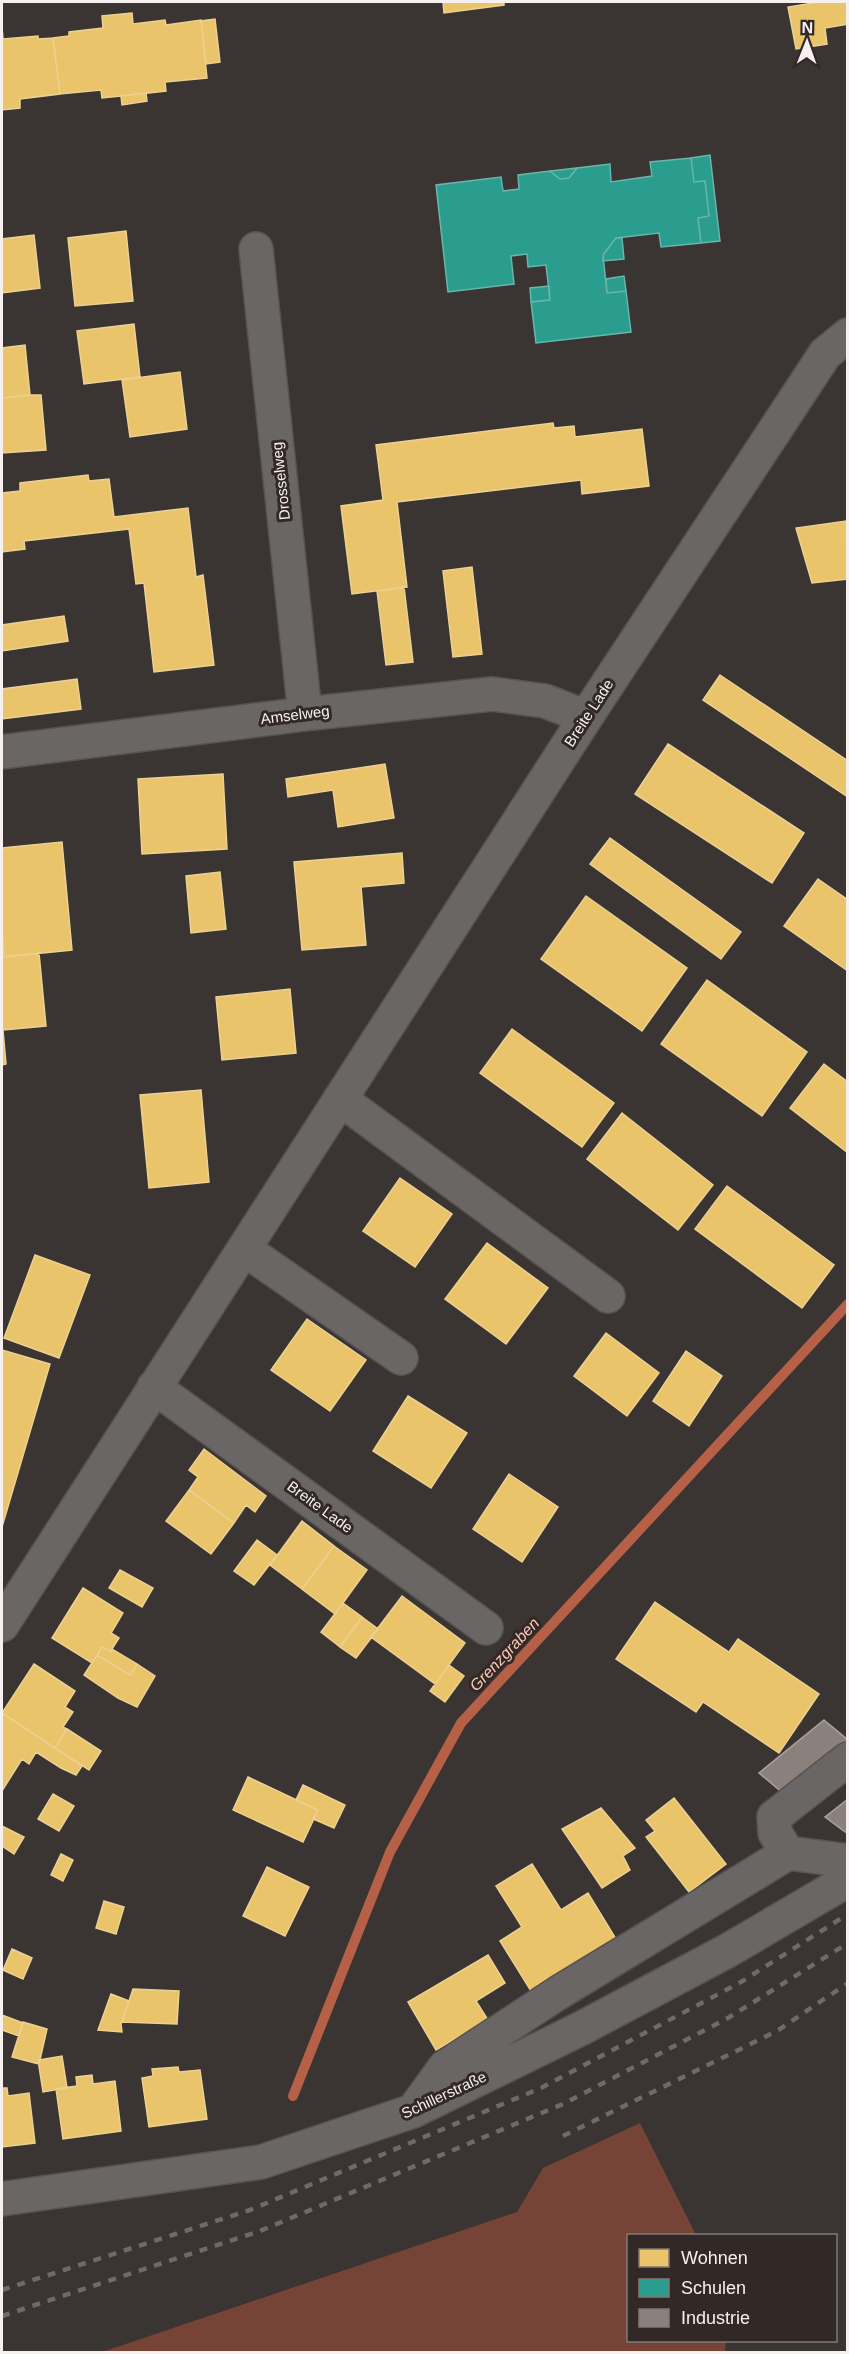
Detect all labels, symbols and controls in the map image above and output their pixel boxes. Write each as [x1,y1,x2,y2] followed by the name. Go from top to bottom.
[777,12,837,72] north arrow
[801,19,813,36] text: N
[268,441,293,521] street label: Drosselweg
[561,676,617,750] street label: Breite Lade
[260,702,330,727] street label: Amselweg
[284,1477,356,1536] street label: Breite Lade
[466,1614,542,1694] water label: Grenzgraben
[399,2067,489,2122] street label: Schillerstraße
[627,2234,837,2342] legend
[681,2248,748,2268] text: Wohnen
[681,2278,746,2298] text: Schulen
[681,2308,750,2328] text: Industrie

